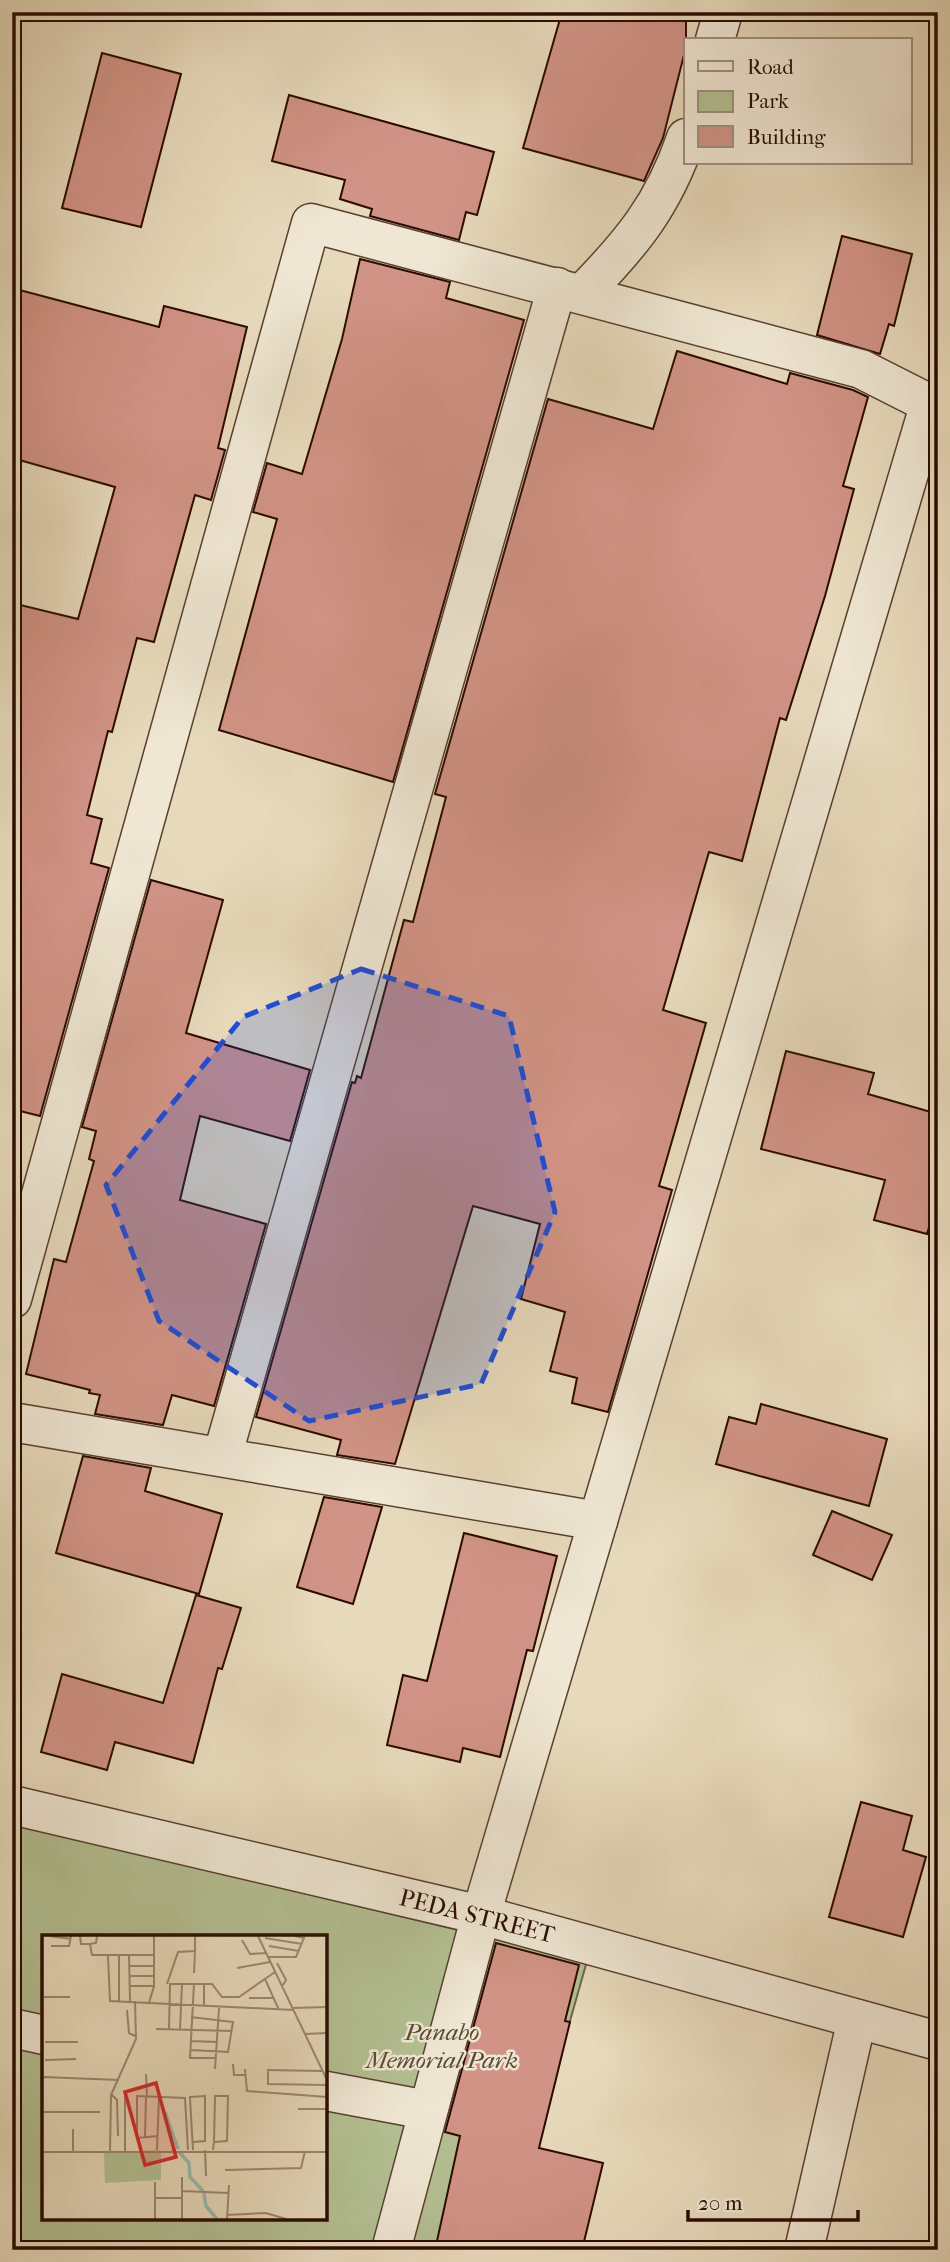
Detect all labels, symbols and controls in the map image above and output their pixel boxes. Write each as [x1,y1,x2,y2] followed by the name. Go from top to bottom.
[684,38,912,164] legend
[747,55,794,79] text: Road
[747,89,789,113] text: Park
[747,125,826,149] text: Building
[397,1883,558,1949] street label: PEDA STREET
[42,1935,327,2220] inset map
[364,2018,518,2074] park label: Panabo Memorial Park
[688,2178,857,2222] scale bar
[698,2191,743,2215] text: 20 m

